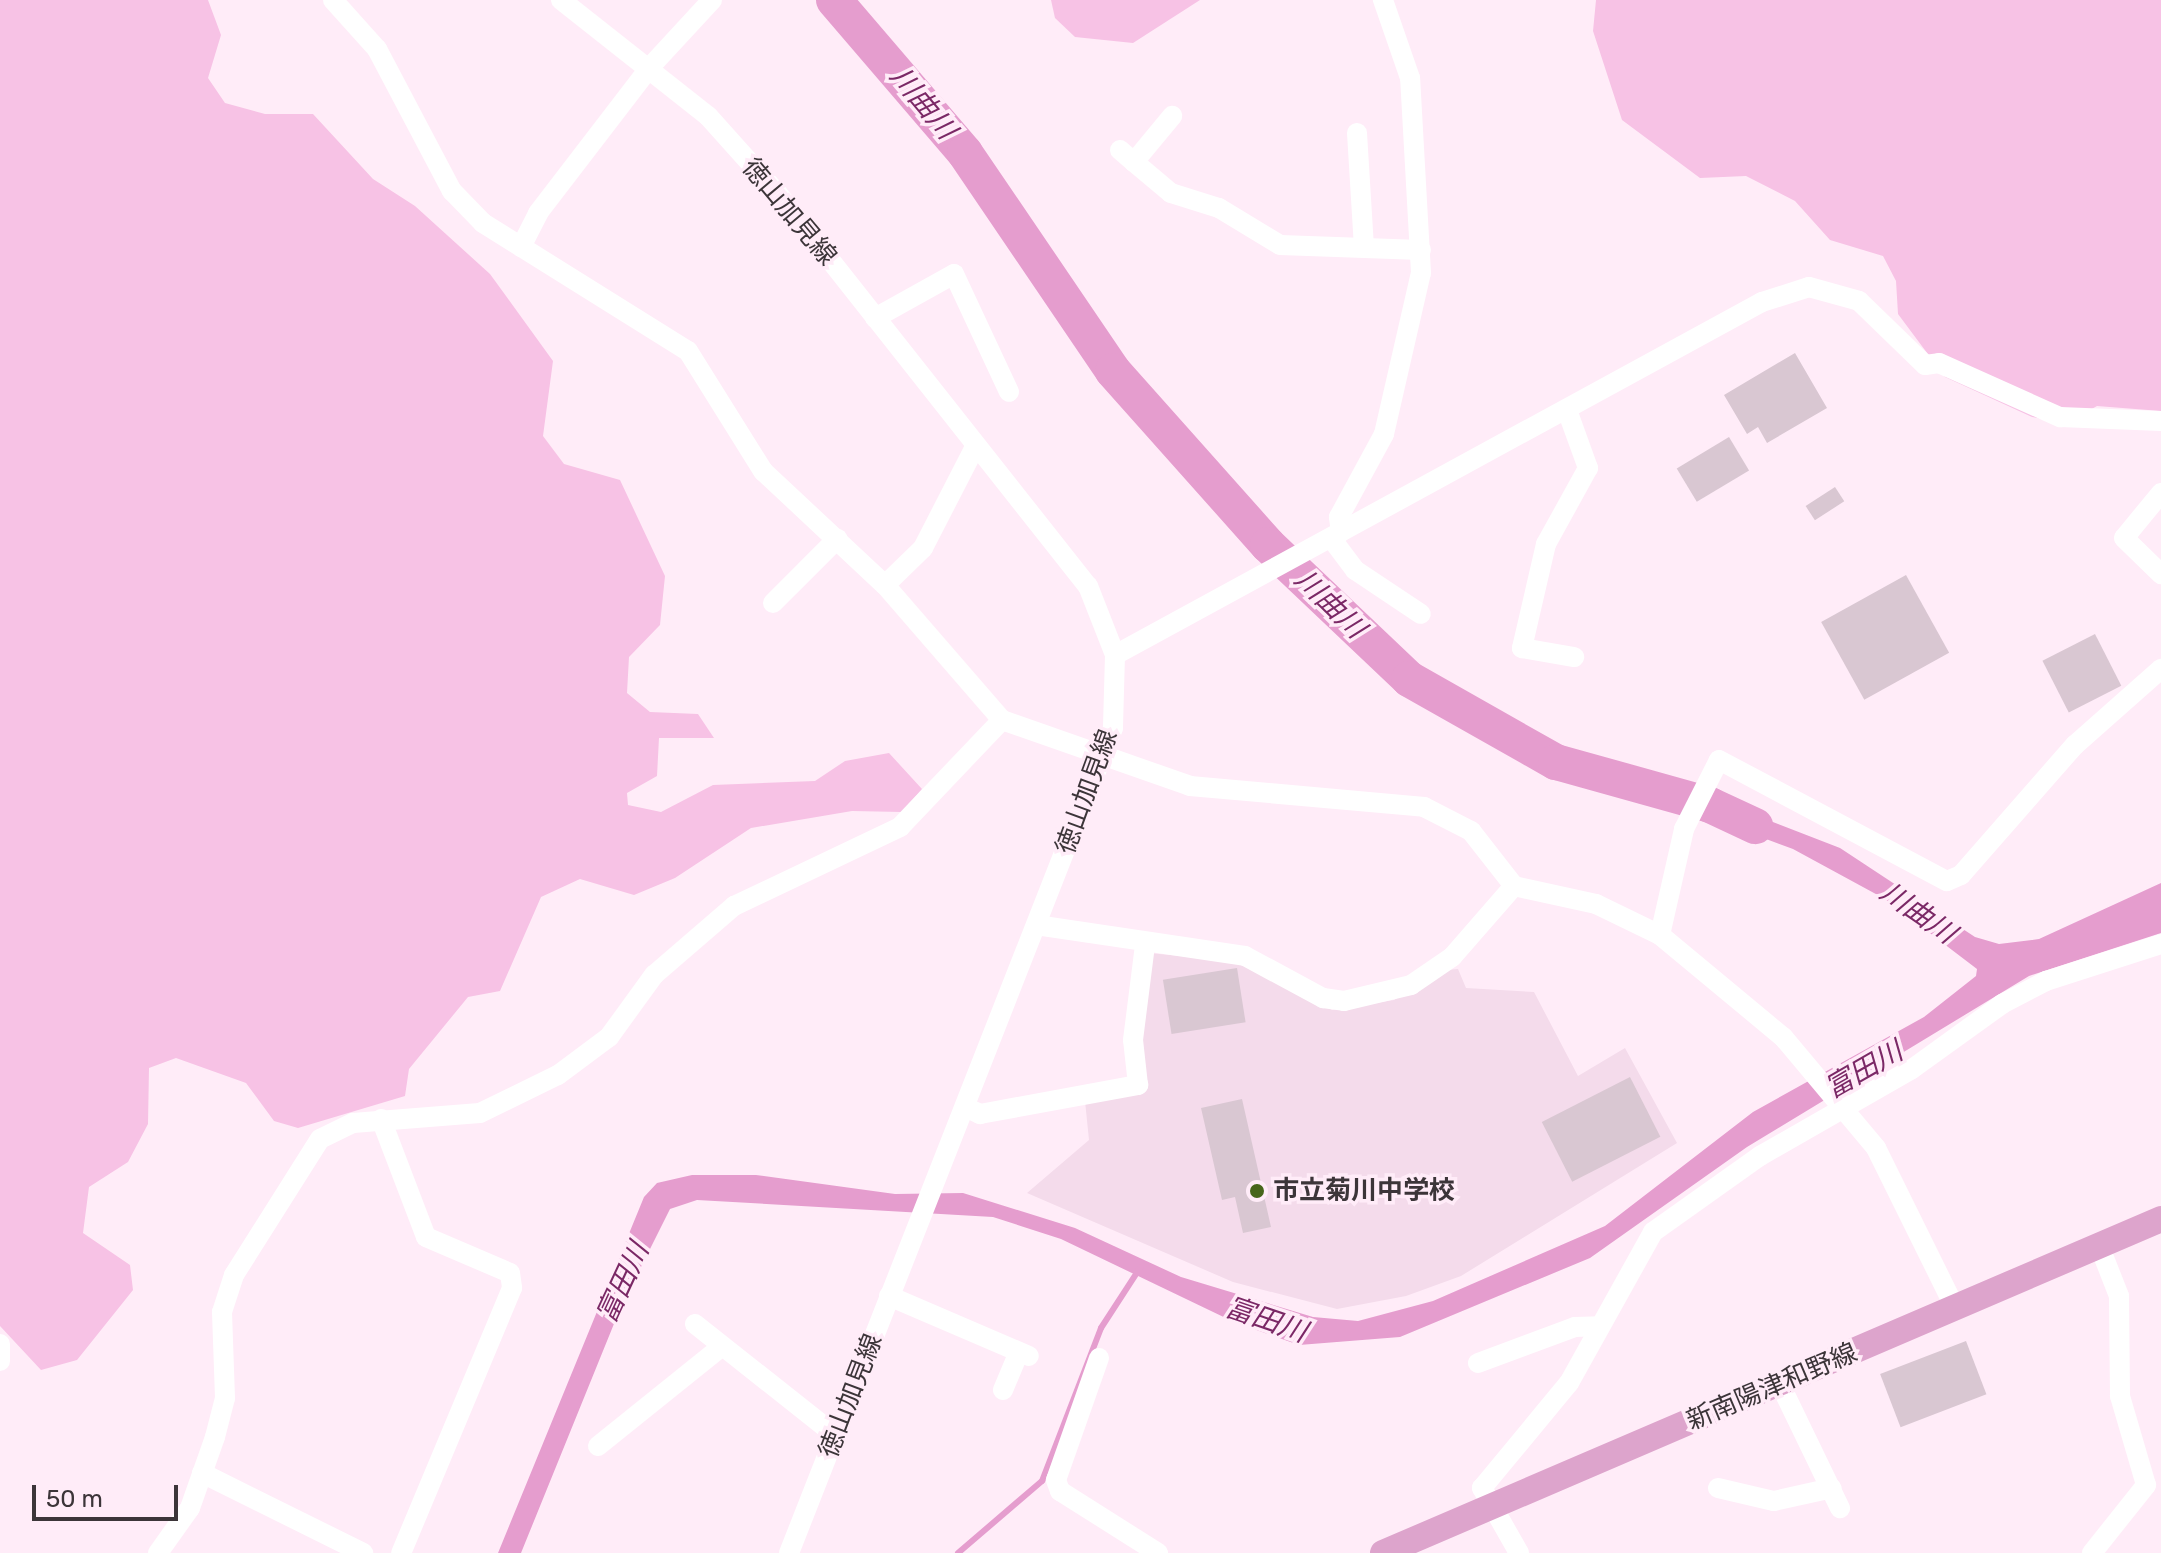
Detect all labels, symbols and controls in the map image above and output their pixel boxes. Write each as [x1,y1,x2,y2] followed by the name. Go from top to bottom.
[883,60,963,146] water label: 川曲川
[735,152,843,272] street label: 徳山加見線
[1288,563,1372,645] water label: 川曲川
[1050,726,1124,858] street label: 徳山加見線
[1874,875,1962,951] water label: 川曲川
[1819,1034,1909,1106] water label: 富田川
[1273,1175,1455,1207] place label: 市立菊川中学校
[1248,1182,1266,1200] marker: 市立菊川中学校
[590,1238,656,1328] water label: 富田川
[1221,1290,1311,1350] water label: 富田川
[813,1330,889,1462] street label: 徳山加見線
[1682,1337,1862,1437] street label: 新南陽津和野線
[36,1469,182,1519] scale bar
[46,1485,103,1513] text: 50 m

